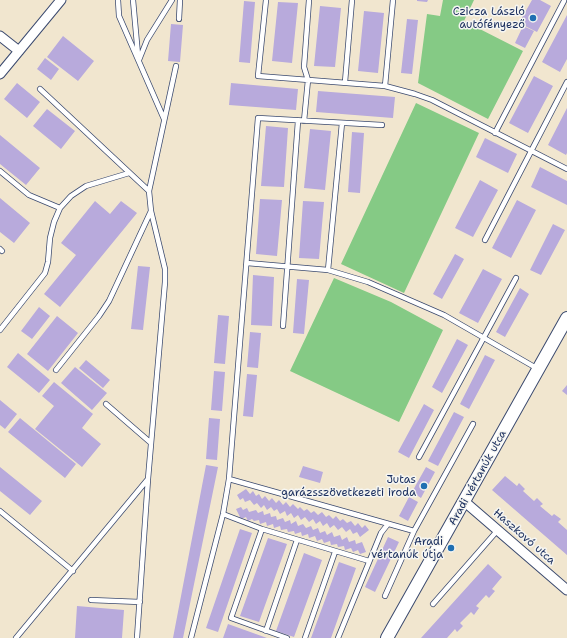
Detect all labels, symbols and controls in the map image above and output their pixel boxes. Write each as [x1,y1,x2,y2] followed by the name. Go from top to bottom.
[453,5,525,31] place label: Czicza László autófényező
[528,13,538,23] marker: Czicza László autófényező
[446,428,510,528] street label: Aradi vértanúk utca
[281,473,416,499] place label: Jutas garázsszövetkezeti iroda
[419,481,429,491] marker: Jutas garázsszövetkezeti iroda
[490,507,558,567] street label: Haszkovó utca
[371,535,443,561] place label: Aradi vértanúk útja
[446,543,456,553] marker: Aradi vértanúk útja

